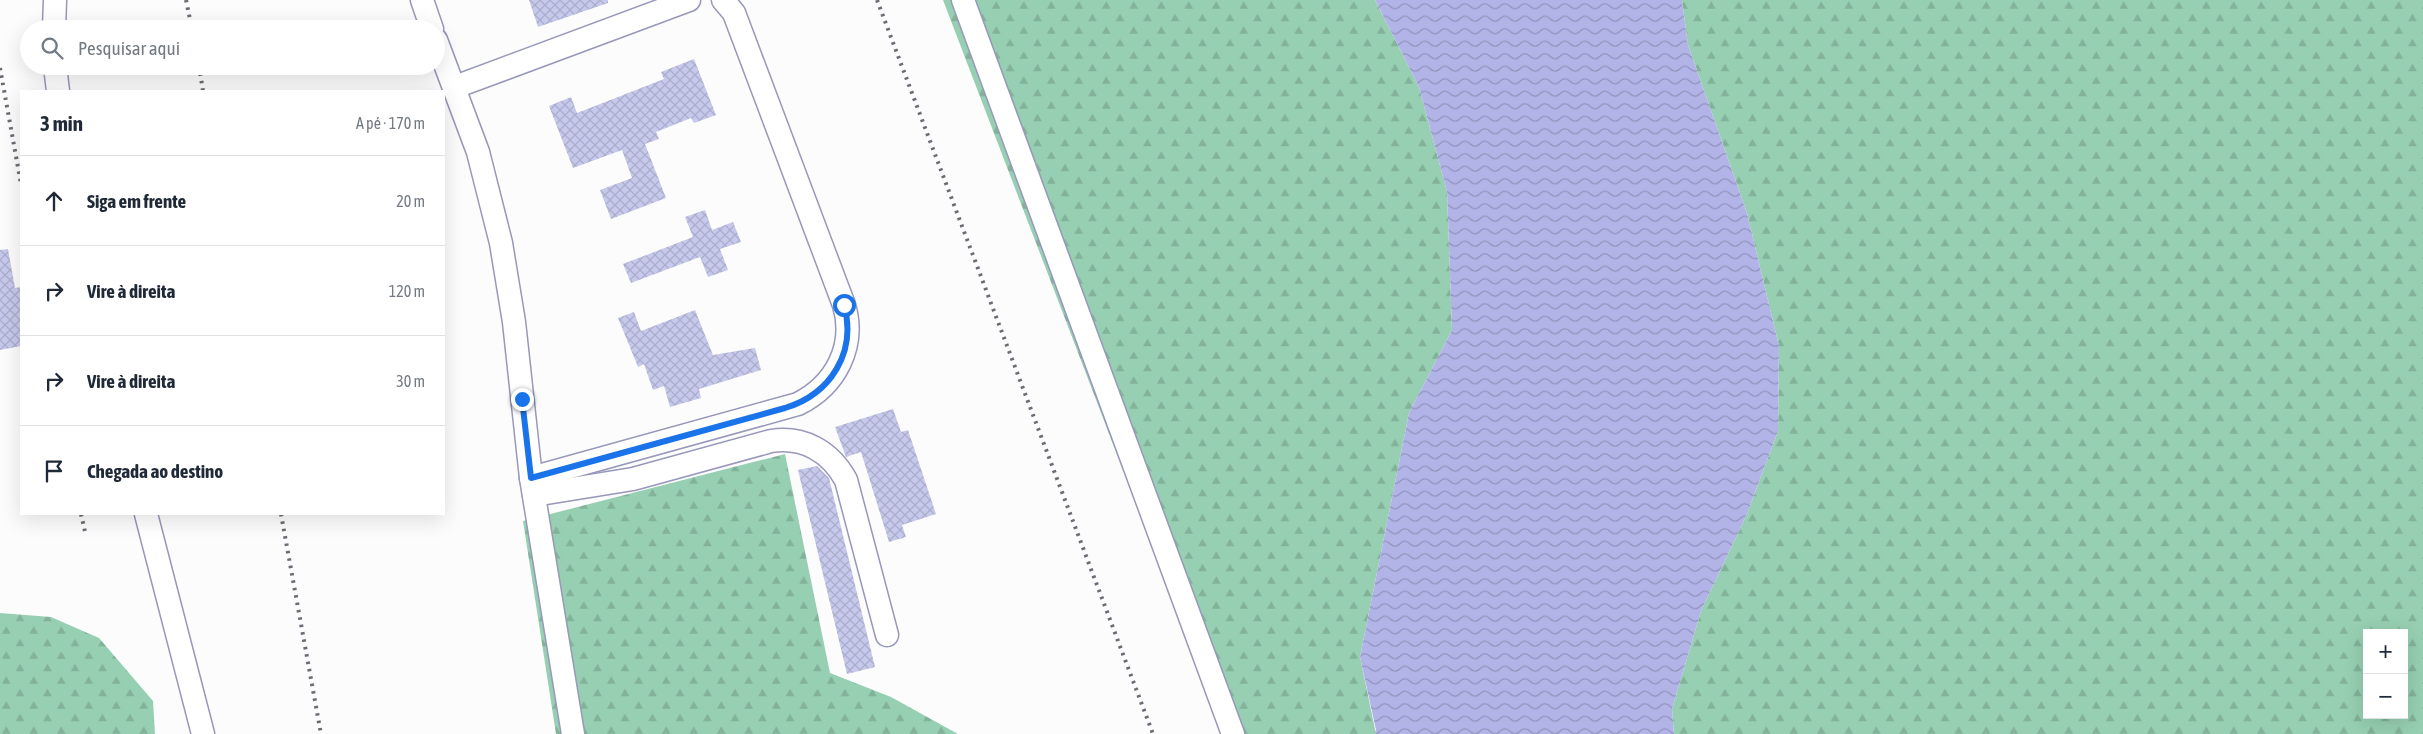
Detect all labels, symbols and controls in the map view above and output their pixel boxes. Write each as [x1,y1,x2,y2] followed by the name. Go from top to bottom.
[20,20,445,75] search box
[38,34,66,62] icon: search
[78,37,180,59] text: Pesquisar aqui
[40,111,83,135] text: 3 min
[356,114,425,132] text: A pé · 170 m
[40,187,68,215] icon: ahead
[87,190,186,212] text: Siga em frente
[396,192,425,210] text: 20 m
[40,277,68,305] icon: right
[87,280,175,302] text: Vire à direita
[389,282,425,300] text: 120 m
[833,294,856,317] route start
[40,367,68,395] icon: right
[87,370,175,392] text: Vire à direita
[396,372,425,390] text: 30 m
[511,388,534,411] route end
[40,457,68,485] icon: arrive
[87,460,223,482] text: Chegada ao destino
[2363,629,2408,719] map controls
[2363,629,2408,674] button: +
[2363,674,2408,719] button: −

